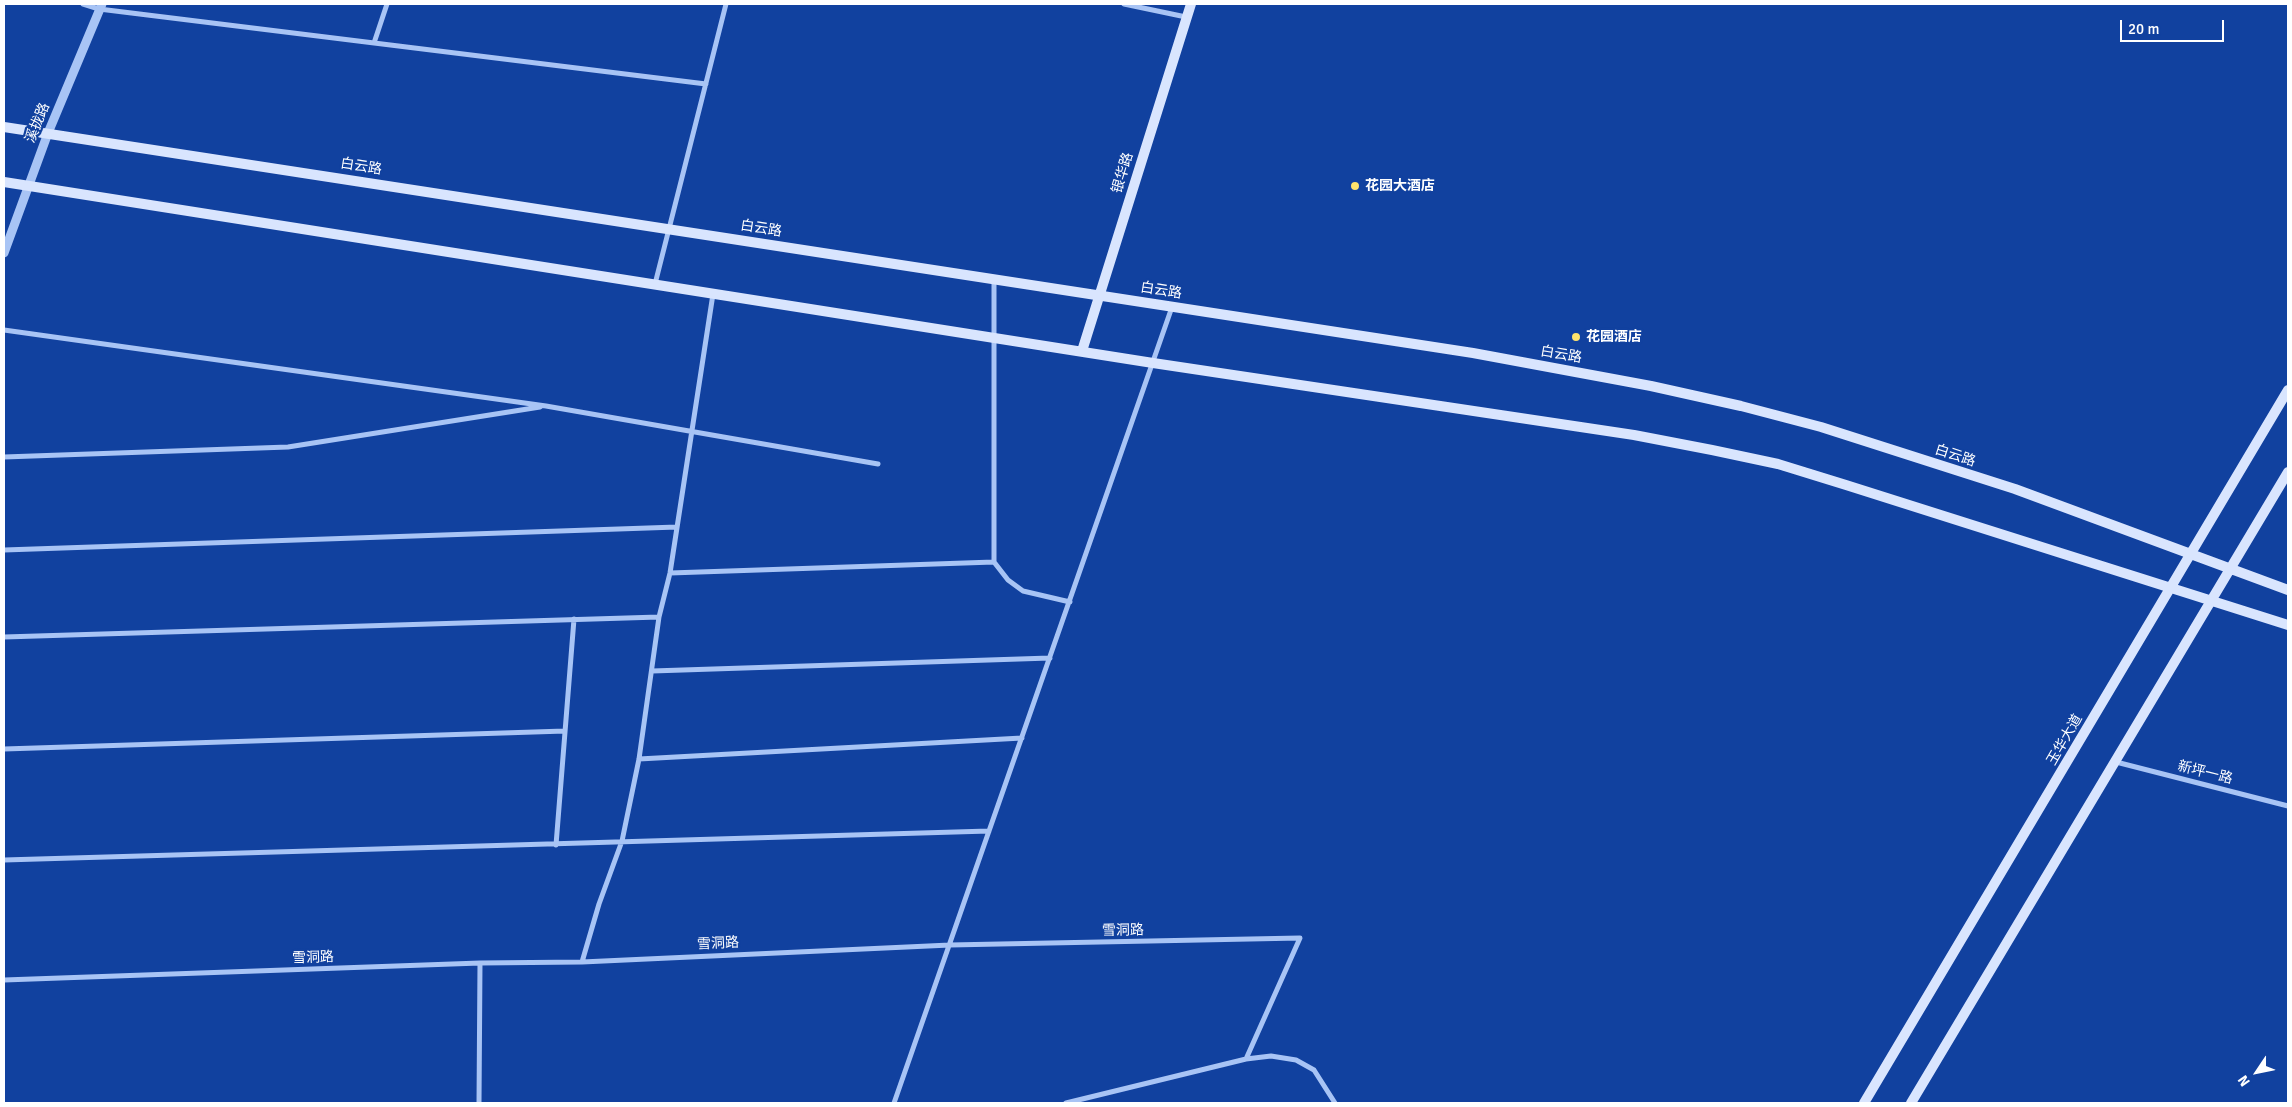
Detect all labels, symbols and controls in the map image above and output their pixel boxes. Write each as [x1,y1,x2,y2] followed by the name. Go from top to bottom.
[2122,10,2226,42] scale bar
[2128,20,2159,38] text: 20 m
[22,100,54,146] street label: 溪拢路
[1109,150,1137,196] street label: 银华路
[339,155,383,179] street label: 白云路
[1365,178,1435,194] place label: 花园大酒店
[1349,180,1361,192] marker: 花园大酒店
[739,217,783,241] street label: 白云路
[1139,279,1183,303] street label: 白云路
[1586,329,1642,345] place label: 花园酒店
[1570,331,1582,343] marker: 花园酒店
[1539,343,1583,367] street label: 白云路
[1932,442,1978,470] street label: 白云路
[2044,712,2086,768] street label: 玉华大道
[2176,758,2234,788] street label: 新坪一路
[1102,922,1144,940] street label: 雪洞路
[697,935,739,953] street label: 雪洞路
[292,949,334,967] street label: 雪洞路
[2232,1047,2282,1097] north arrow
[2234,1072,2254,1089] text: N

